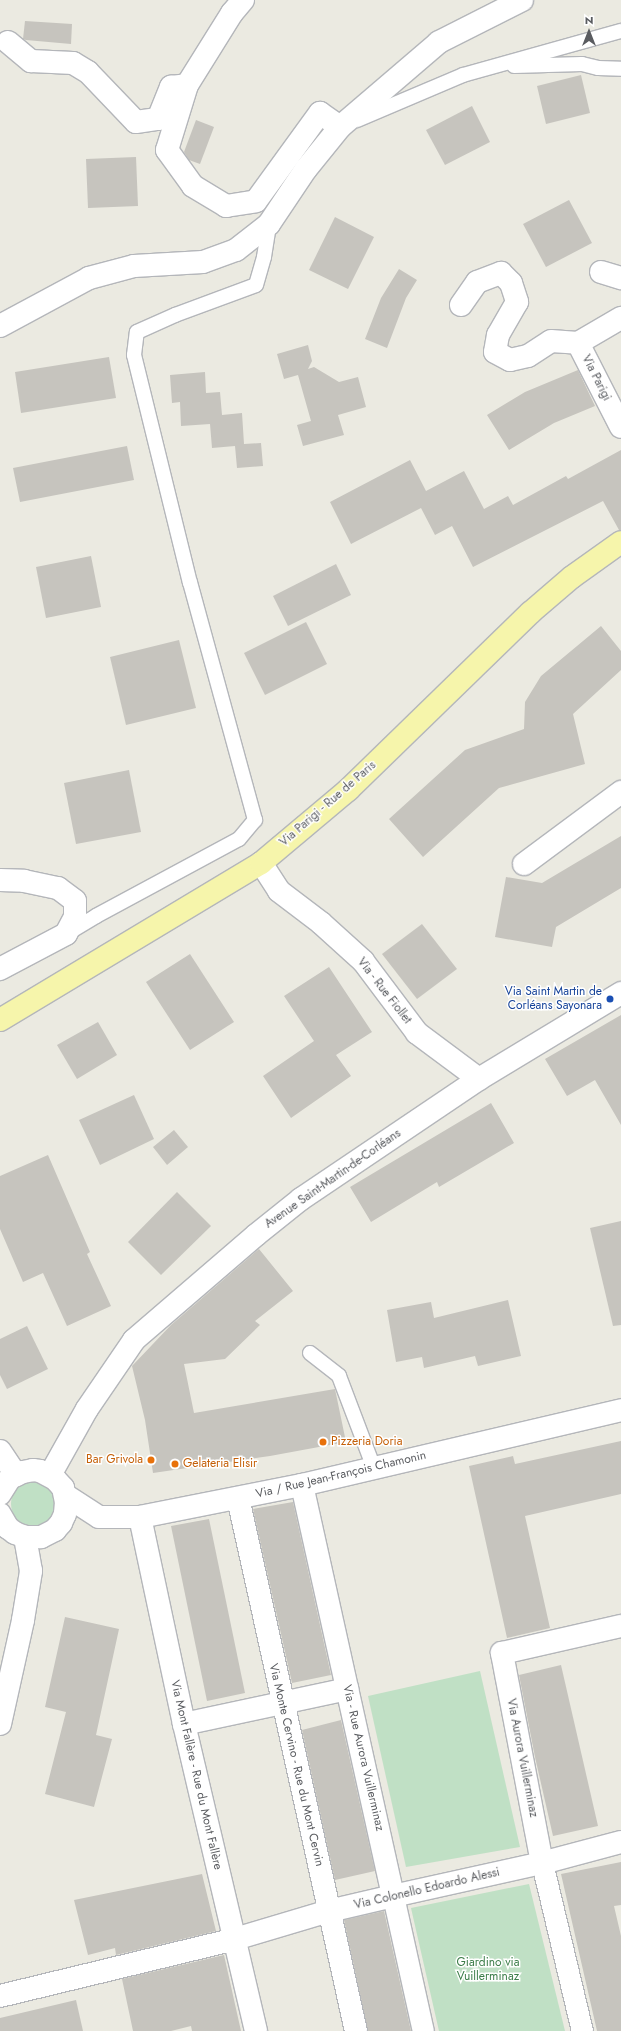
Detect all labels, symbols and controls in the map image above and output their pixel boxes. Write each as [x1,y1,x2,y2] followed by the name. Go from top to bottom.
[569,12,609,52] north arrow
[585,12,593,28] text: N
[578,353,614,403] street label: Via Parigi
[277,758,379,850] street label: Via Parigi - Rue de Paris
[354,955,414,1027] street label: Via - Rue Fiollet
[505,985,602,1013] place label: Via Saint Martin de Corléans Sayonara
[605,994,615,1004] marker: Via Saint Martin de Corléans Sayonara
[262,1126,404,1232] street label: Avenue Saint-Martin-de-Corléans
[331,1435,402,1449] place label: Pizzeria Doria
[318,1437,328,1447] marker: Pizzeria Doria
[254,1448,428,1502] street label: Via / Rue Jean-François Chamonin
[86,1453,143,1467] place label: Bar Grivola
[146,1455,156,1465] marker: Bar Grivola
[183,1457,257,1471] place label: Gelateria Elisir
[170,1459,180,1469] marker: Gelateria Elisir
[266,1662,326,1868] street label: Via Monte Cervino - Rue du Mont Cervin
[167,1679,225,1871] street label: Via Mont Fallère - Rue du Mont Fallère
[339,1683,387,1833] street label: Via - Rue Aurora Vuillerminaz
[503,1697,541,1819] street label: Via Aurora Vuillerminaz
[353,1865,501,1913] street label: Via Colonello Edoardo Alessi
[457,1956,519,1984] park label: Giardino via Vuillerminaz

